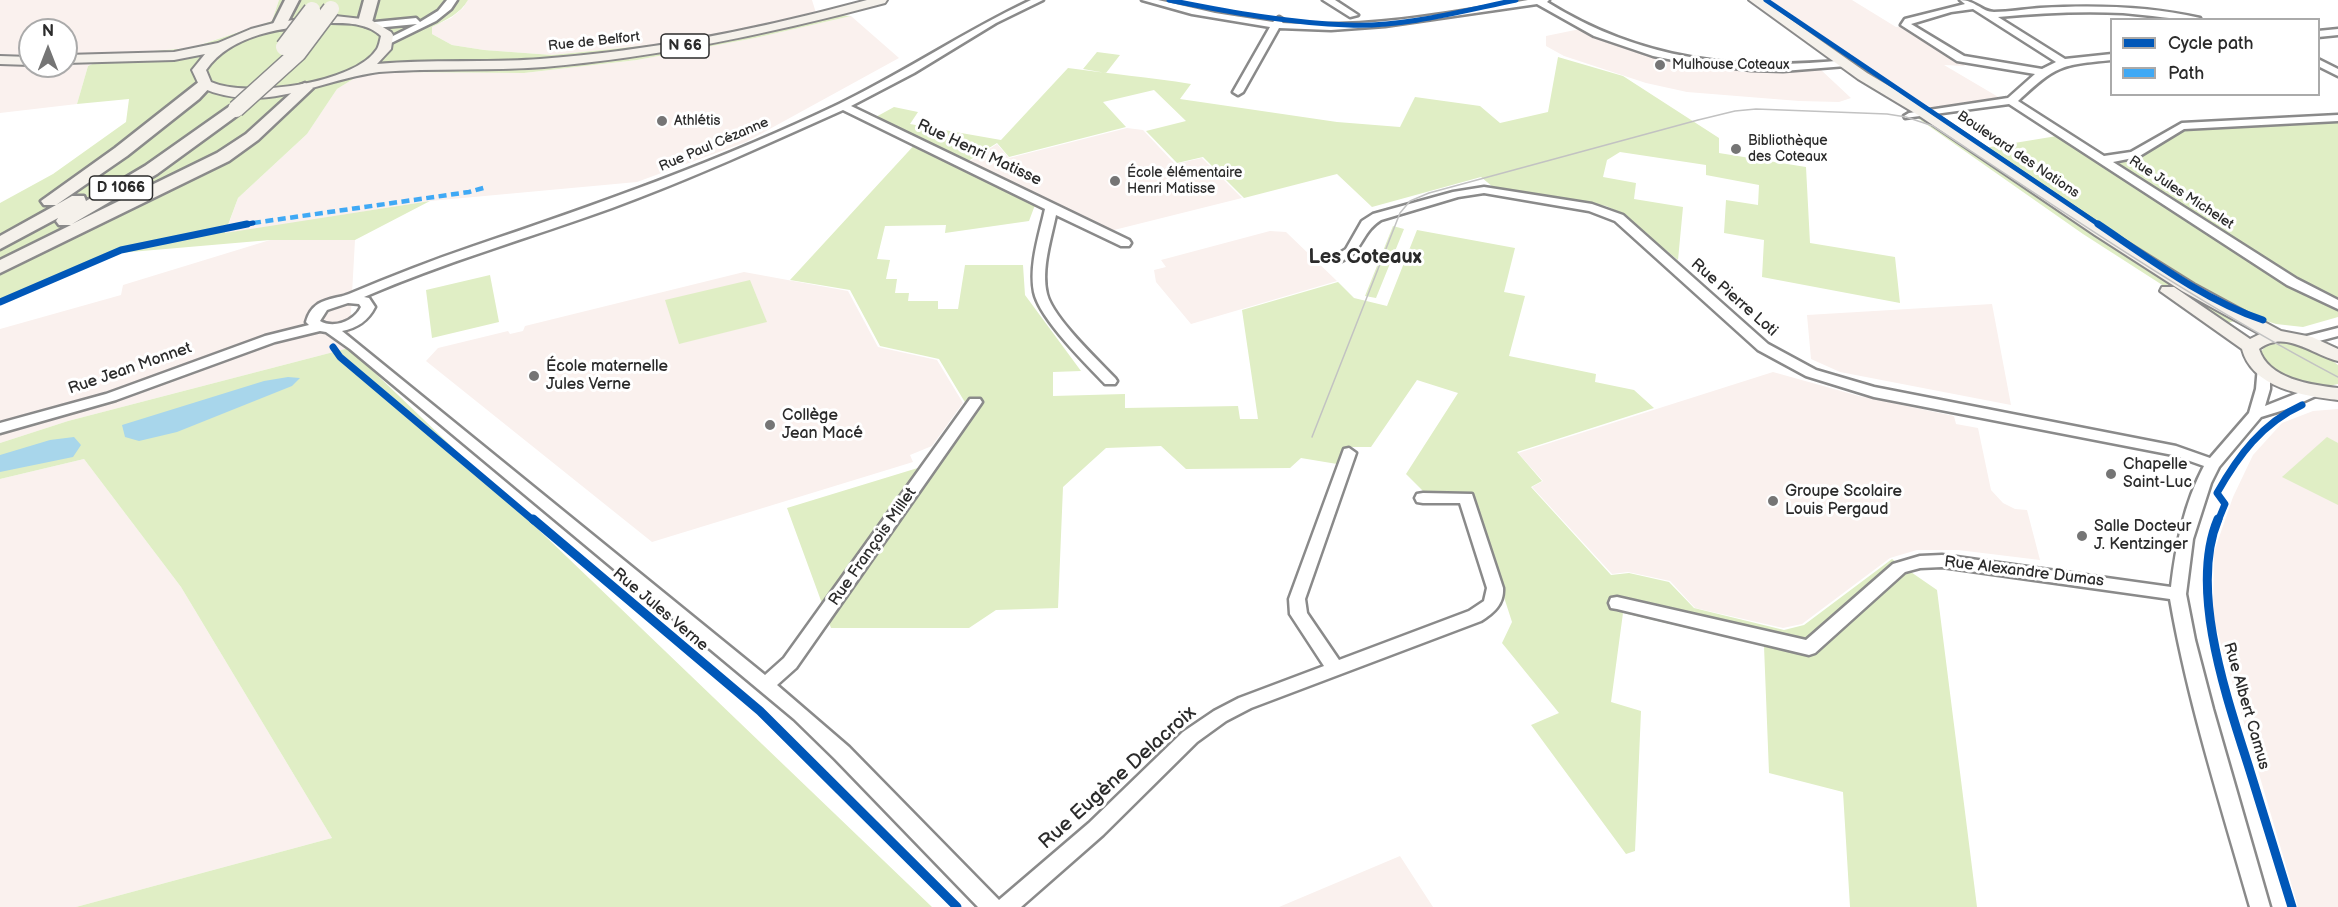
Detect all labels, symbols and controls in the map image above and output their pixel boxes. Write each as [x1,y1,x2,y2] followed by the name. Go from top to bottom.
[18,18,78,78] north arrow
[2110,18,2320,96] legend
[42,22,54,41] text: N
[547,29,641,55] street label: Rue de Belfort
[2168,33,2254,54] text: Cycle path
[661,34,709,58] road number: N 66
[1672,57,1790,73] place label: Mulhouse Coteaux
[1653,58,1667,72] marker: Mulhouse Coteaux
[2168,63,2204,84] text: Path
[1954,108,2082,202] street label: Boulevard des Nations
[674,113,721,129] place label: Athlétis
[655,114,669,128] marker: Athlétis
[657,114,771,176] street label: Rue Paul Cézanne
[914,116,1044,190] street label: Rue Henri Matisse
[1748,133,1828,166] place label: Bibliothèque des Coteaux
[1729,142,1743,156] marker: Bibliothèque des Coteaux
[2126,153,2236,233] street label: Rue Jules Michelet
[1127,165,1242,198] place label: École élémentaire Henri Matisse
[1108,174,1122,188] marker: École élémentaire Henri Matisse
[90,176,152,200] road number: D 1066
[1309,246,1421,270] district label: Les Coteaux
[1687,255,1781,341] street label: Rue Pierre Loti
[66,339,194,399] street label: Rue Jean Monnet
[546,357,668,395] place label: École maternelle Jules Verne
[527,369,541,383] marker: École maternelle Jules Verne
[782,406,863,444] place label: Collège Jean Macé
[763,418,777,432] marker: Collège Jean Macé
[2123,455,2192,493] place label: Chapelle Saint-Luc
[2104,467,2118,481] marker: Chapelle Saint-Luc
[1785,482,1902,520] place label: Groupe Scolaire Louis Pergaud
[825,484,921,610] street label: Rue François Millet
[1766,494,1780,508] marker: Groupe Scolaire Louis Pergaud
[2094,517,2191,555] place label: Salle Docteur J. Kentzinger
[2075,529,2089,543] marker: Salle Docteur J. Kentzinger
[1943,553,2105,591] street label: Rue Alexandre Dumas
[608,564,712,656] street label: Rue Jules Verne
[2219,640,2273,772] street label: Rue Albert Camus
[1034,701,1202,855] street label: Rue Eugène Delacroix

